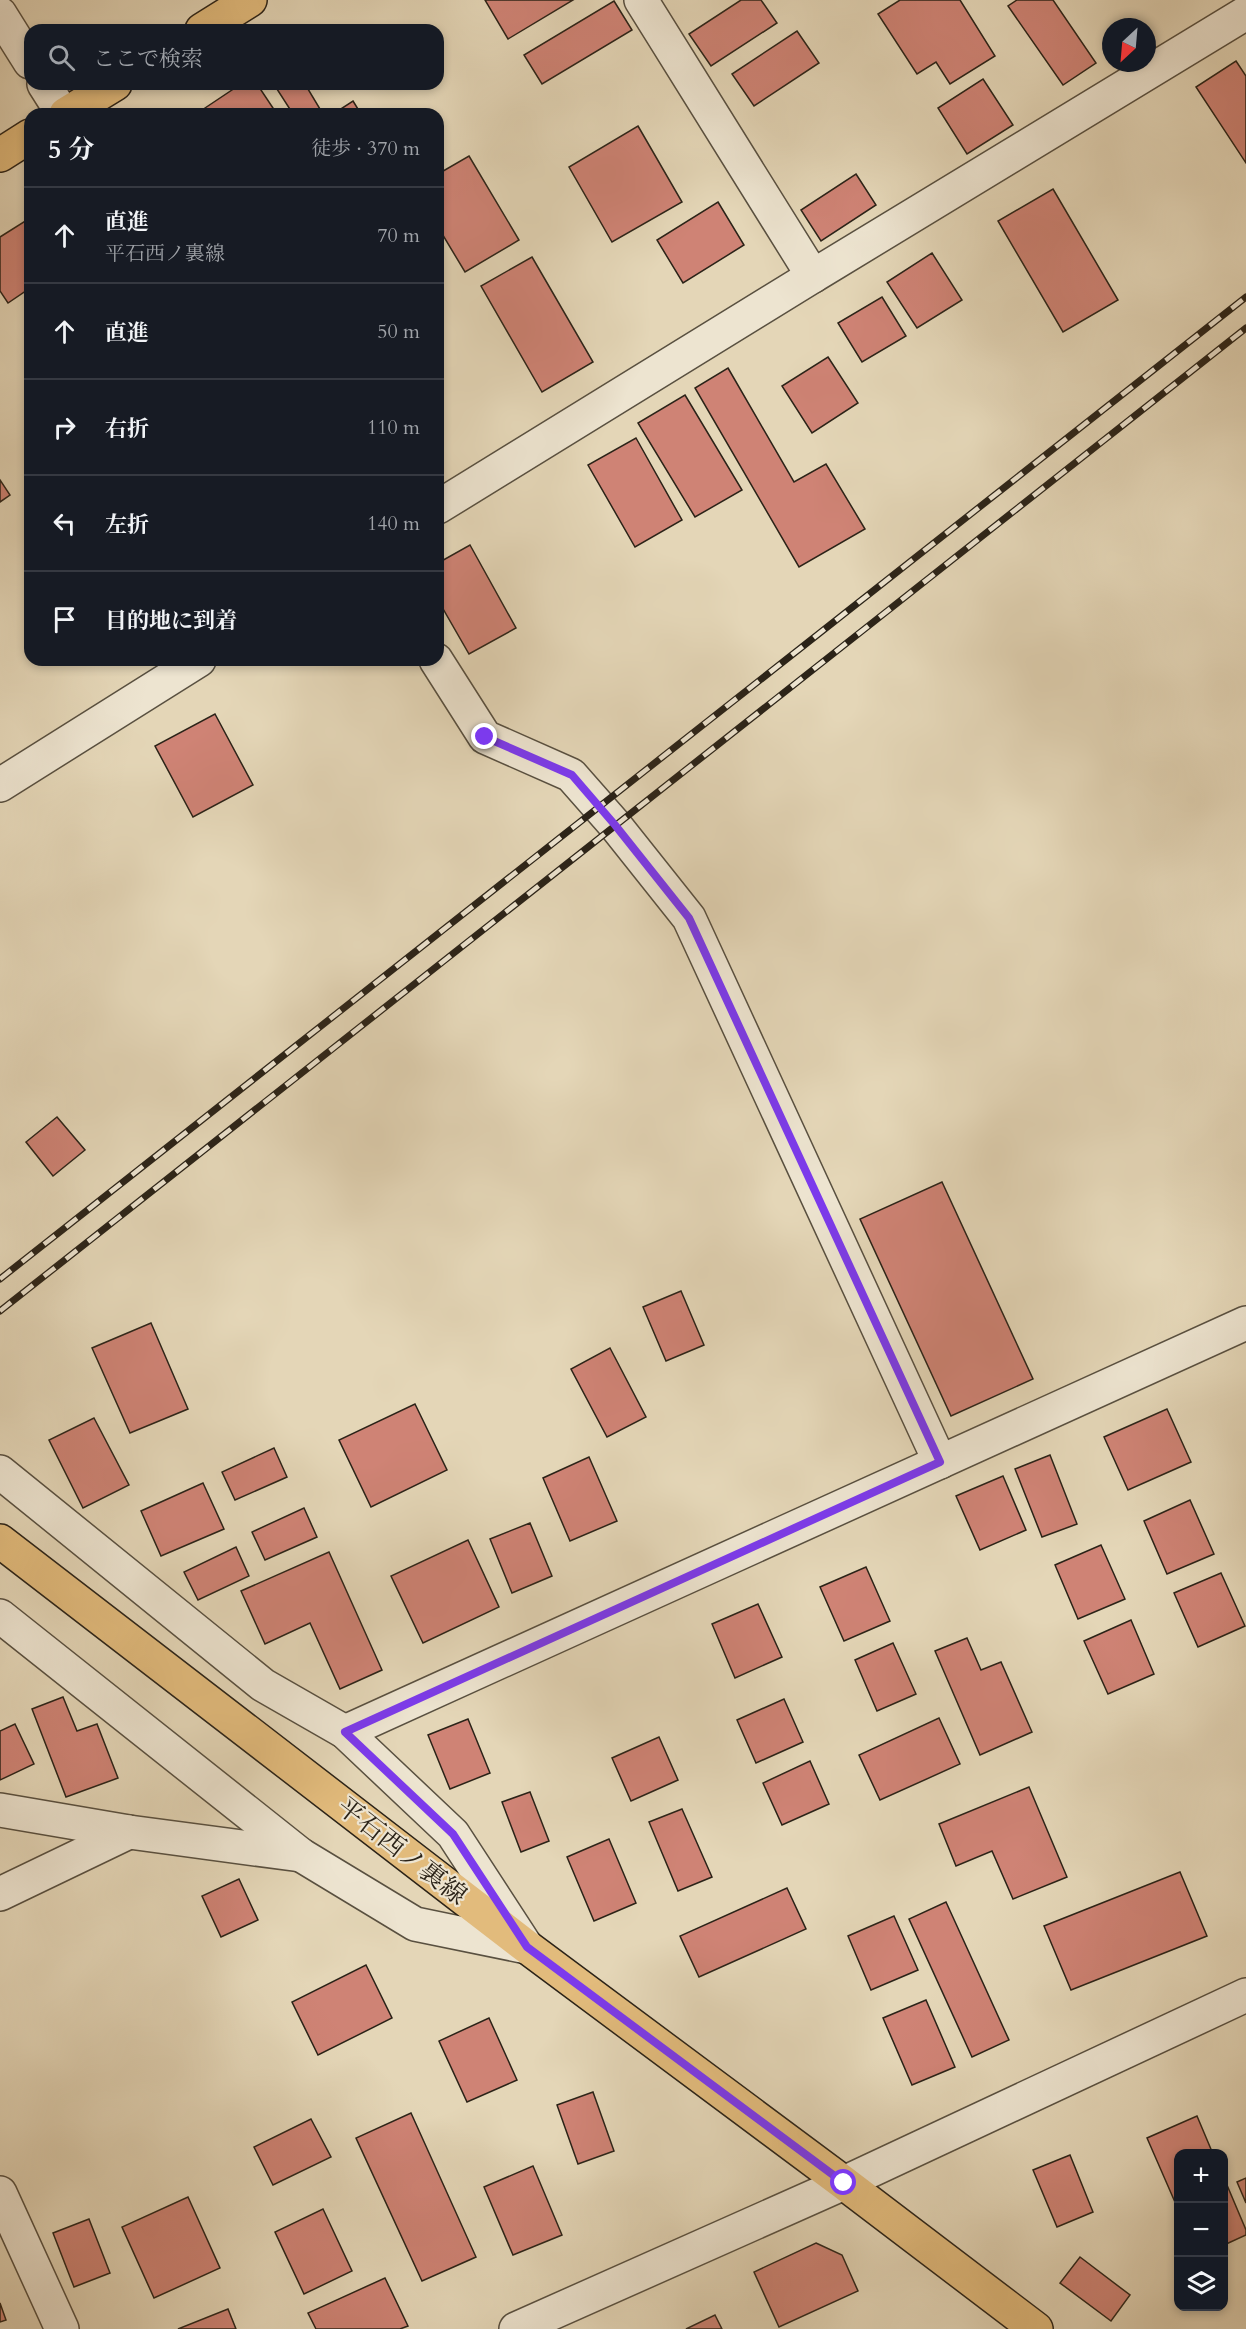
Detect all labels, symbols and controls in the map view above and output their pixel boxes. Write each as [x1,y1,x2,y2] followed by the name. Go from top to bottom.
[1102,18,1156,72] north arrow
[24,24,444,90] search box
[45,41,78,74] icon: search
[93,44,203,74] text: ここで検索
[48,132,94,167] text: 5 分
[311,135,420,162] text: 徒歩 · 370 m
[105,207,149,237] text: 直進
[48,219,81,252] icon: ahead
[377,222,420,249] text: 70 m
[105,240,225,267] text: 平石西ノ裏線
[48,315,81,348] icon: ahead
[105,318,149,348] text: 直進
[377,318,420,345] text: 50 m
[48,411,81,444] icon: right
[105,414,149,444] text: 右折
[367,414,420,441] text: 110 m
[48,507,81,540] icon: left
[105,510,149,540] text: 左折
[367,510,420,537] text: 140 m
[48,603,81,636] icon: arrive
[105,606,237,636] text: 目的地に到着
[471,723,497,749] route end
[330,1789,474,1913] street label: 平石西ノ裏線
[1174,2149,1228,2311] map controls
[1174,2149,1228,2203] button: +
[830,2169,856,2195] route start
[1174,2203,1228,2257] button: −
[1174,2257,1228,2311] button: layers

